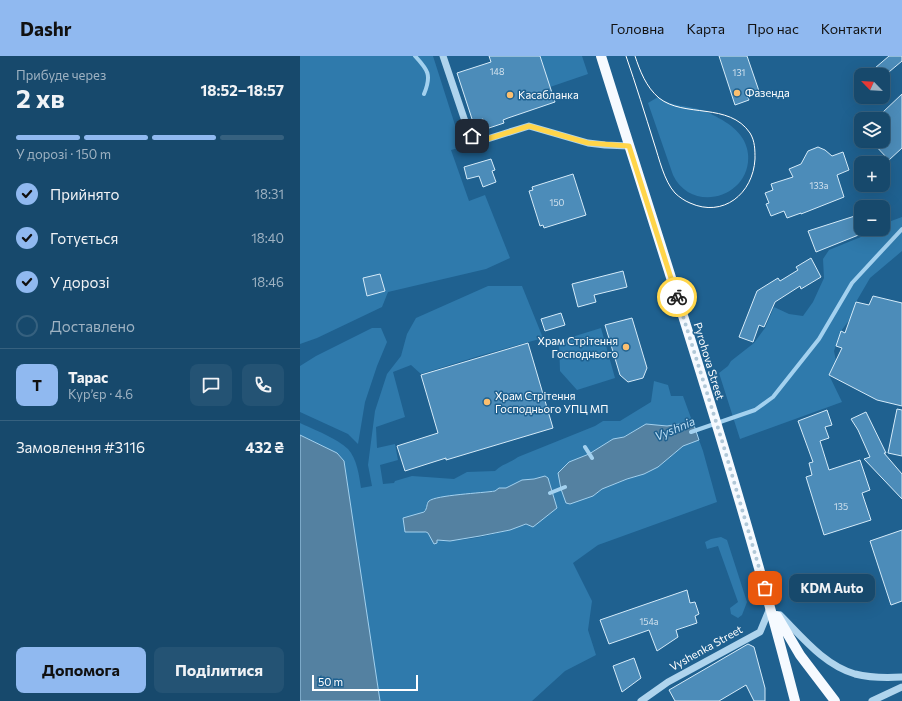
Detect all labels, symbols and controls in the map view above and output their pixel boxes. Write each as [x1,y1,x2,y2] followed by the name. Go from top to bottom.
[20,17,72,40] text: Dashr
[610,20,664,37] text: Головна
[686,20,725,37] text: Карта
[747,20,799,37] text: Про нас
[821,20,882,37] text: Контакти
[490,66,504,77] house number: 148
[16,67,106,83] text: Прибуде через
[733,67,745,78] house number: 131
[854,68,890,104] north arrow
[854,68,890,236] map controls
[200,81,284,99] text: 18:52–18:57
[16,82,65,113] text: 2 хв
[745,86,790,99] place label: Фазенда
[518,88,579,101] place label: Касабланка
[732,88,742,98] marker: Фазенда
[505,90,515,100] marker: Касабланка
[854,112,890,148] button: layers
[455,119,489,153] pin
[461,125,483,147] icon: home
[16,146,111,162] text: У дорозі · 150 m
[854,156,890,192] button: +
[810,180,829,191] house number: 133а
[16,183,38,205] icon: check
[50,185,120,203] text: Прийнято
[255,186,284,202] text: 18:31
[550,197,565,208] house number: 150
[854,200,890,236] button: −
[16,227,38,249] icon: check
[50,229,118,247] text: Готується
[251,230,284,246] text: 18:40
[16,271,38,293] icon: check
[50,273,110,291] text: У дорозі
[252,274,284,290] text: 18:46
[657,277,697,317] courier
[666,286,688,308] icon: bike
[50,317,135,335] text: Доставлено
[691,320,728,402] street label: Pyrohova Street
[537,334,618,360] place label: Храм Стрітення Господнього
[621,342,631,352] marker: Храм Стрітення Господнього
[190,364,232,406] button: chat
[242,364,284,406] button: phone
[68,368,108,386] text: Тарас
[32,376,42,394] text: Т
[68,386,133,402] text: Кур’єр · 4.6
[495,389,608,415] place label: Храм Стрітення Господнього УПЦ МП
[482,397,492,407] marker: Храм Стрітення Господнього УПЦ МП
[652,413,697,443] water label: Vyshnia
[16,438,145,456] text: Замовлення #3116
[245,438,284,456] text: 432 ₴
[834,501,848,512] house number: 135
[748,571,782,605] pin
[789,574,875,602] callout: KDM Auto
[754,577,776,599] icon: bag
[800,580,864,596] text: KDM Auto
[639,616,659,627] house number: 154а
[667,622,745,673] street label: Vyshenka Street
[16,647,146,693] button: Допомога
[154,647,284,693] button: Поділитися
[312,673,418,692] scale bar
[318,675,343,688] text: 50 m

